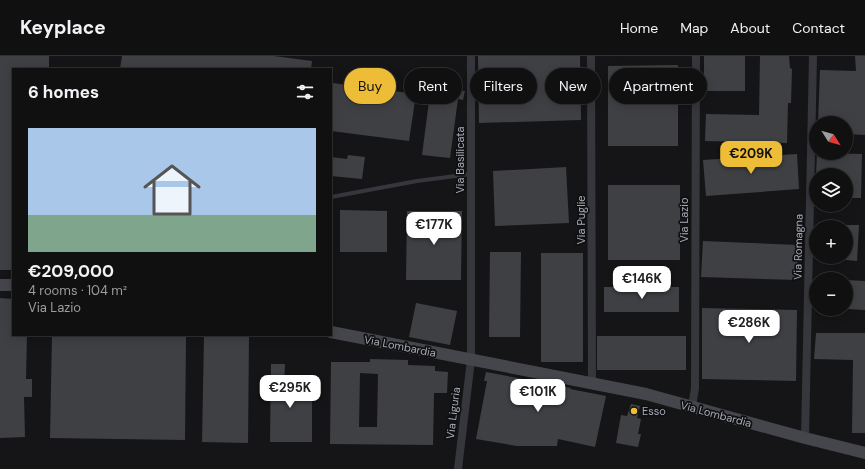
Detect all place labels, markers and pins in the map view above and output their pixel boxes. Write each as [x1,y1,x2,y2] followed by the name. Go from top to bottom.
[723,141,779,175] pin: €209K
[406,212,462,246] pin: €177K
[614,266,670,300] pin: €146K
[721,310,777,344] pin: €286K
[262,375,318,409] pin: €295K
[510,379,566,413] pin: €101K
[642,404,666,418] place label: Esso
[629,406,639,416] marker: Esso

